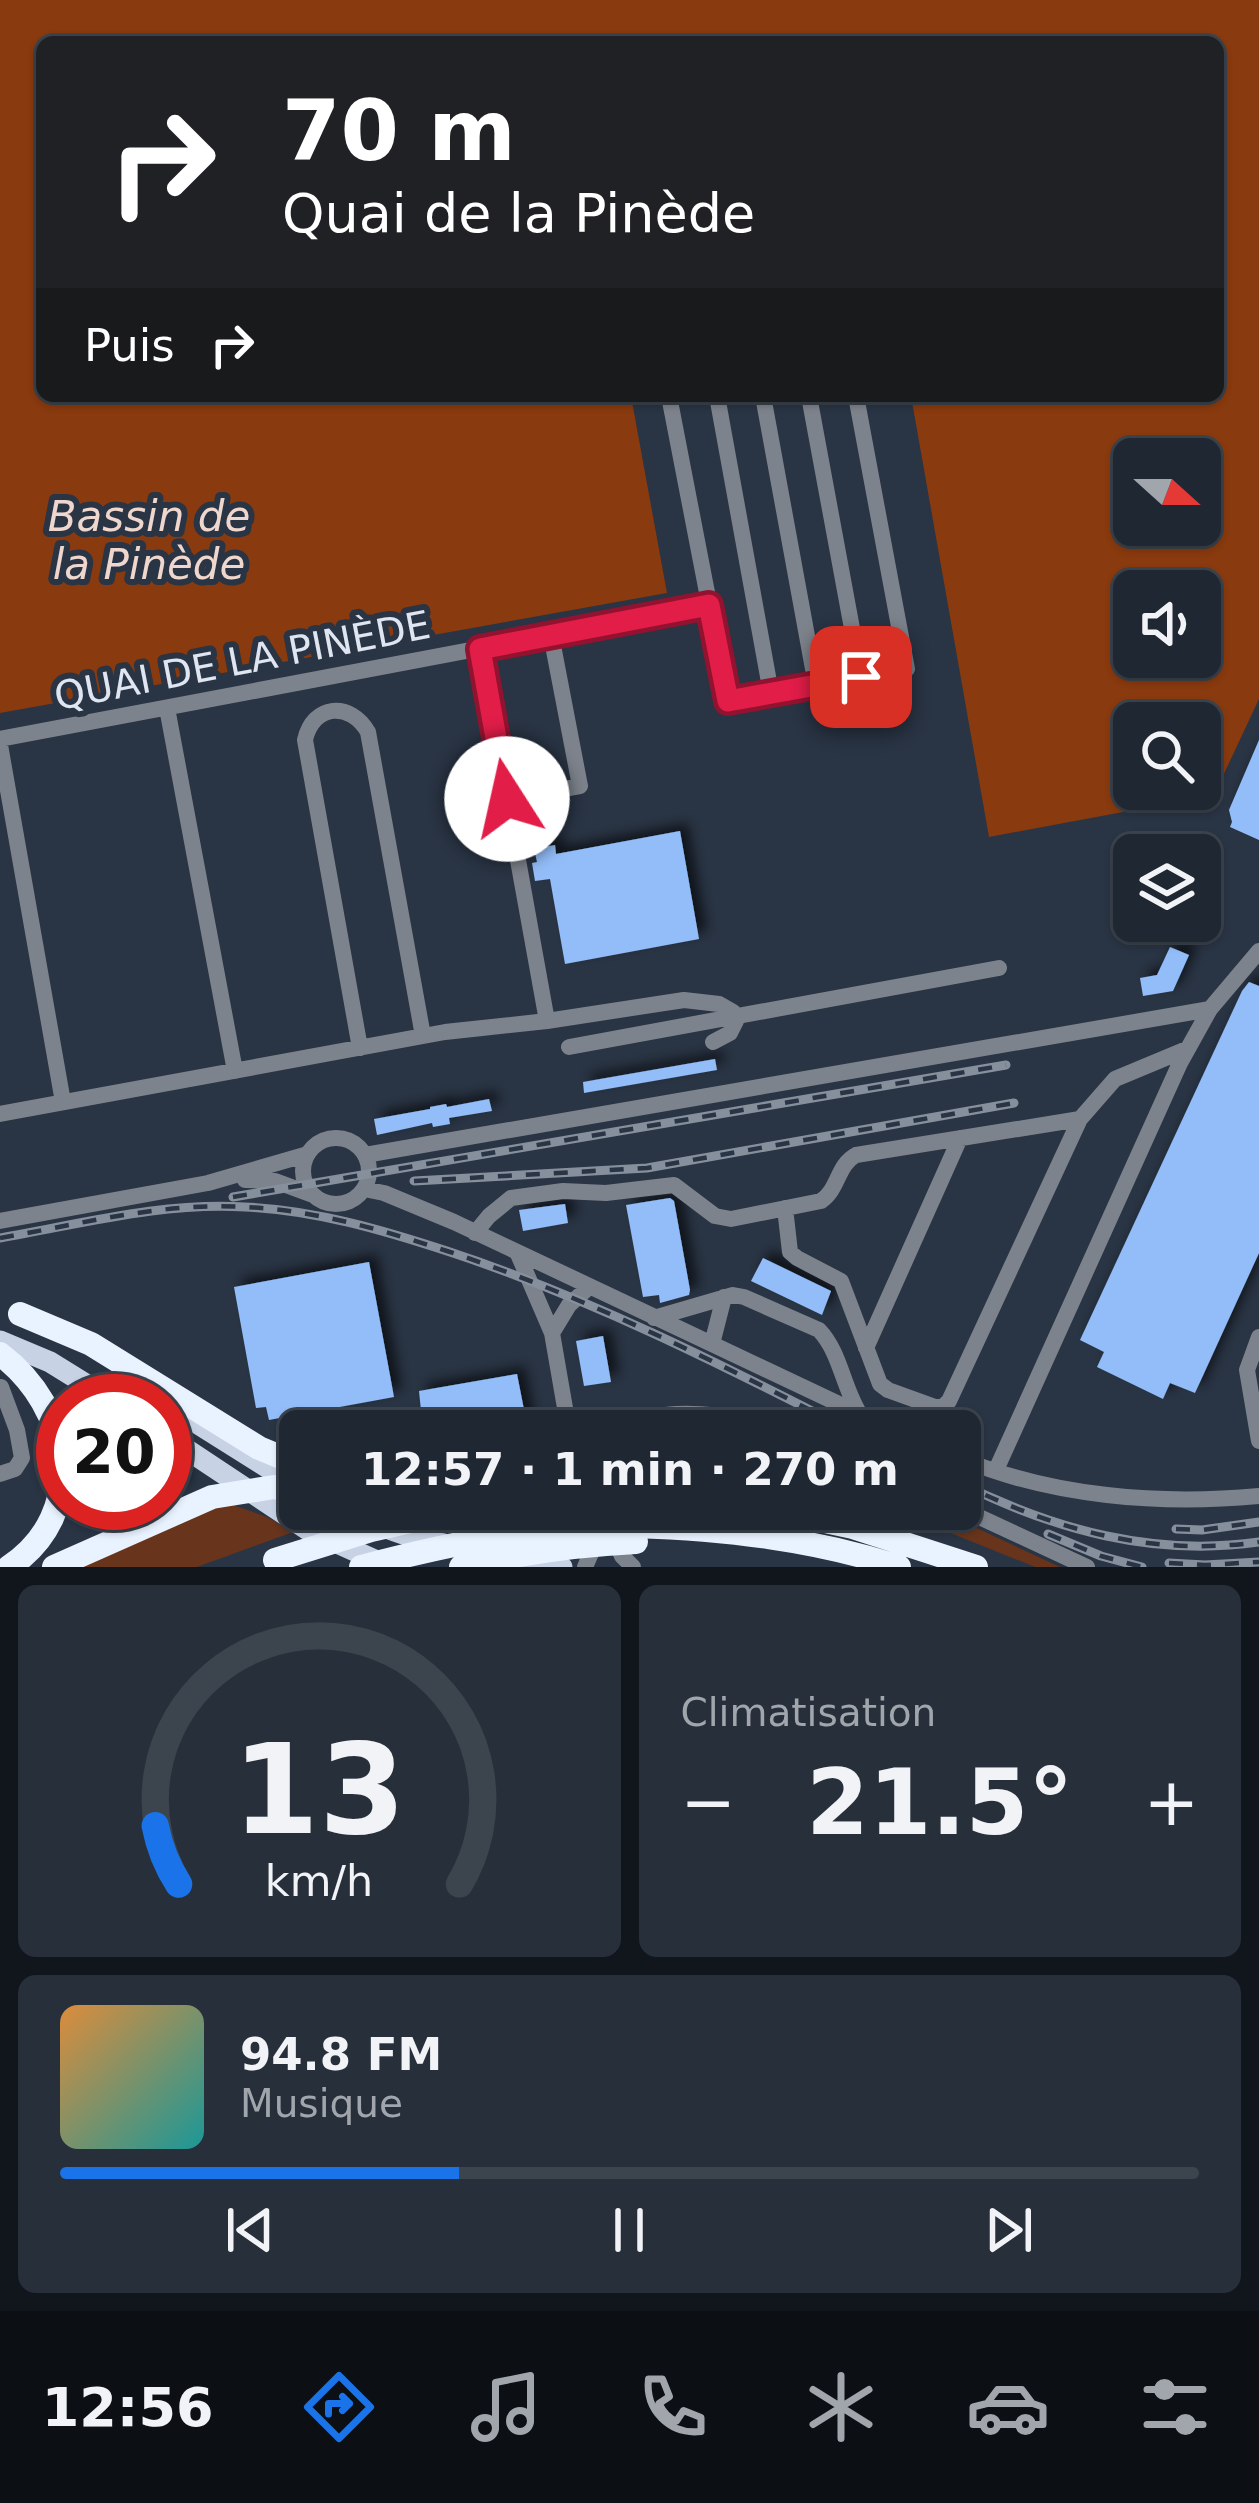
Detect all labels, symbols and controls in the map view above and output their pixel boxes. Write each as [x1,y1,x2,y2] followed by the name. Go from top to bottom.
[282,82,516,180] text: 70 m
[84,84,240,240] icon: right
[282,182,755,245] text: Quai de la Pinède
[199,312,265,378] icon: right
[84,319,175,372] text: Puis
[1113,438,1221,546] north arrow
[1113,438,1221,942] map controls
[48,492,250,589] water label: Bassin de la Pinède
[1113,570,1221,678] button: sound
[50,601,434,719] street label: QUAI DE LA PINÈDE
[810,626,912,728] pin
[828,644,894,710] icon: arrive
[1113,702,1221,810] button: search
[444,736,570,862] position arrow
[1113,834,1221,942] button: layers
[36,1374,192,1530] speed limit sign: 20
[361,1443,899,1496] text: 12:57 · 1 min · 270 m
[681,1690,936,1735] text: Climatisation
[232,1717,406,1862] text: 13
[806,1750,1073,1855] text: 21.5°
[681,1764,736,1841] text: −
[1144,1764,1199,1841] text: +
[265,1856,373,1906] text: km/h
[240,2028,442,2081] text: 94.8 FM
[240,2081,403,2126] text: Musique
[217,2197,283,2263] icon: previous
[596,2197,662,2263] icon: pause
[976,2197,1042,2263] icon: next
[297,2365,381,2449] icon: directions
[464,2365,548,2449] icon: music
[631,2365,715,2449] icon: phone
[799,2365,883,2449] icon: climate
[966,2365,1050,2449] icon: car
[1133,2365,1217,2449] icon: filters
[42,2376,214,2439] text: 12:56

